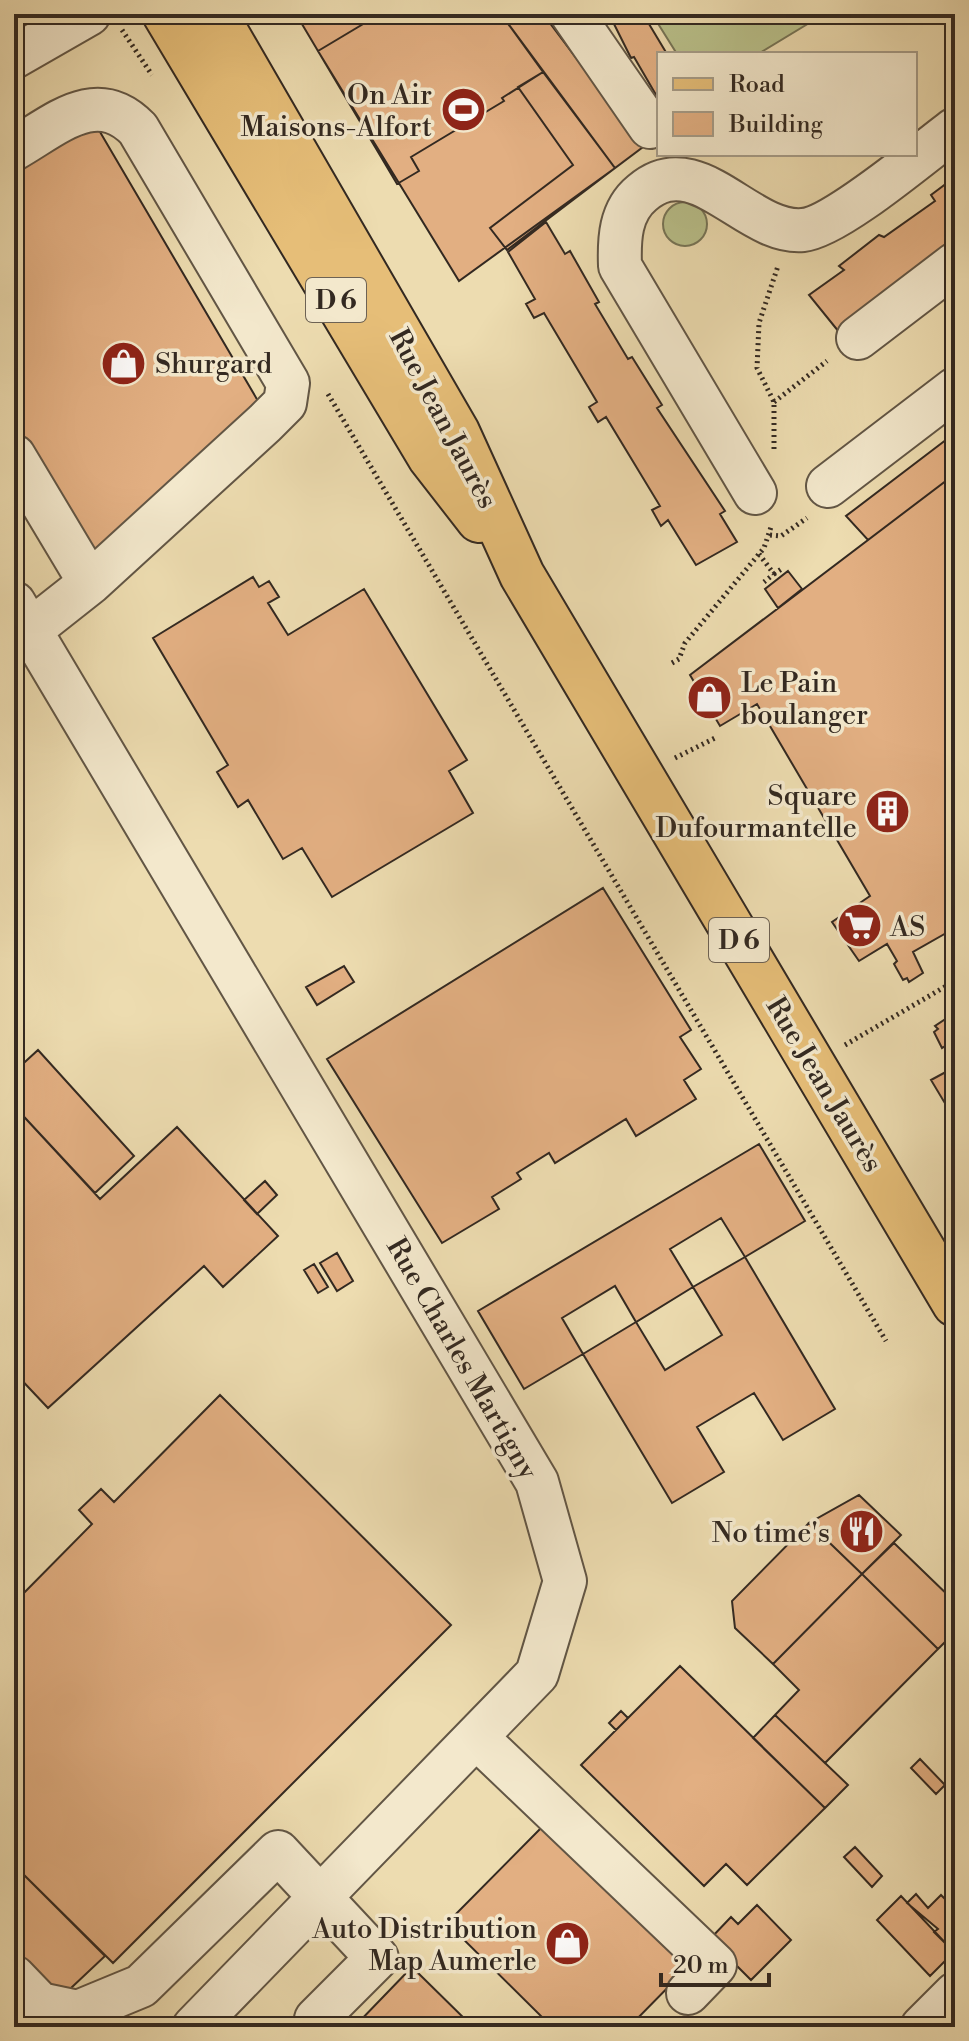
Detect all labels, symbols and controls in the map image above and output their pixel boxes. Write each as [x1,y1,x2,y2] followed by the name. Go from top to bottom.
[657,52,917,156] legend
[729,70,785,100] text: Road
[240,78,432,145] place label: On Air Maisons-Alfort
[439,86,487,134] sports icon: On Air Maisons-Alfort
[728,110,823,140] text: Building
[306,278,366,322] road number: D 6
[381,323,505,514] street label: Rue Jean Jaurès
[100,339,148,387] shop icon: Shurgard
[155,347,272,382] place label: Shurgard
[741,666,868,733] place label: Le Pain boulanger
[686,674,734,722] shop icon: Le Pain boulanger
[655,779,857,846] place label: Square Dufourmantelle
[864,787,912,835] building icon: Square Dufourmantelle
[835,902,883,950] supermarket icon: AS
[889,910,925,945] place label: AS
[709,918,769,962] road number: D 6
[758,991,890,1179] street label: Rue Jean Jaurès
[378,1232,545,1486] street label: Rue Charles Martigny
[837,1508,885,1556] restaurant icon: No time's
[712,1516,830,1551] place label: No time's
[311,1912,537,1979] place label: Auto Distribution Map Aumerle
[544,1920,592,1968] shop icon: Auto Distribution Map Aumerle
[661,1937,769,1987] scale bar
[673,1951,729,1981] text: 20 m

